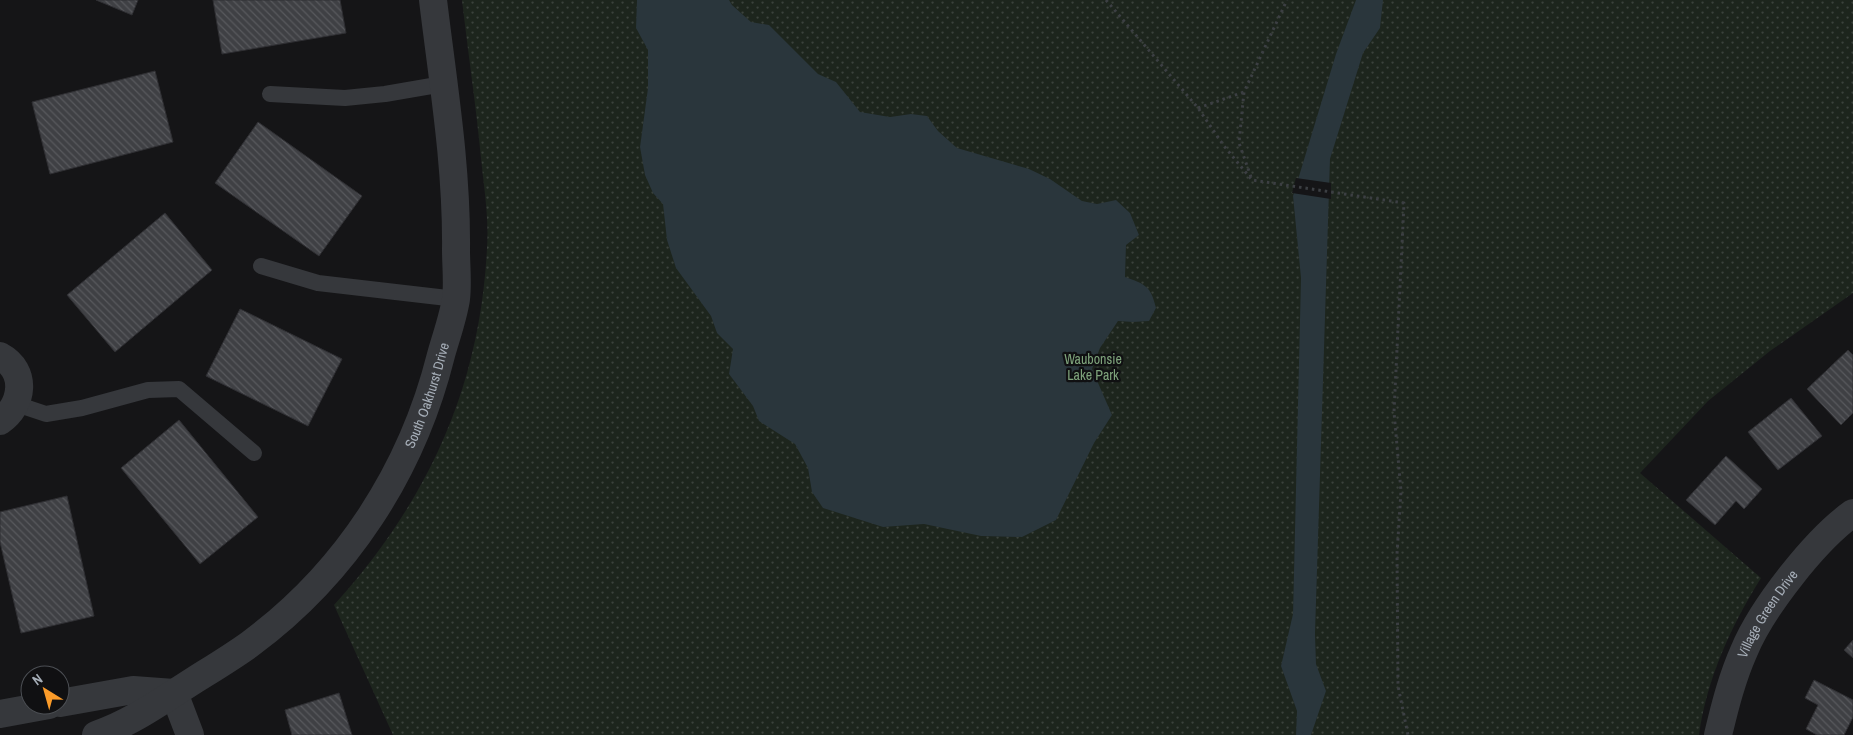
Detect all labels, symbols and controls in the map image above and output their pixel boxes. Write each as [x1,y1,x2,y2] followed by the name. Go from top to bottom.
[401,340,453,451] street label: South Oakhurst Drive
[1064,350,1122,384] park label: Waubonsie Lake Park
[1733,566,1802,660] street label: Village Green Drive
[20,665,70,715] north arrow
[28,670,46,689] text: N

